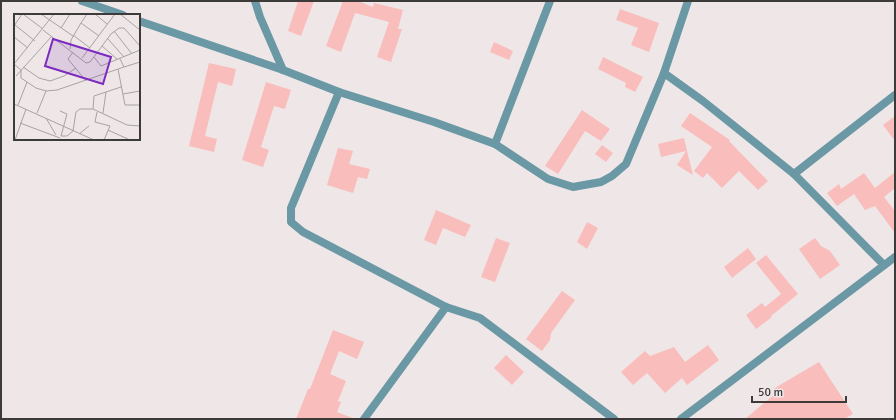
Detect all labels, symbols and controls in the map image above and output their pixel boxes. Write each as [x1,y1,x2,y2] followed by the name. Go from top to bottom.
[14,14,140,140] inset map
[752,378,846,404] scale bar
[758,385,783,400] text: 50 m

